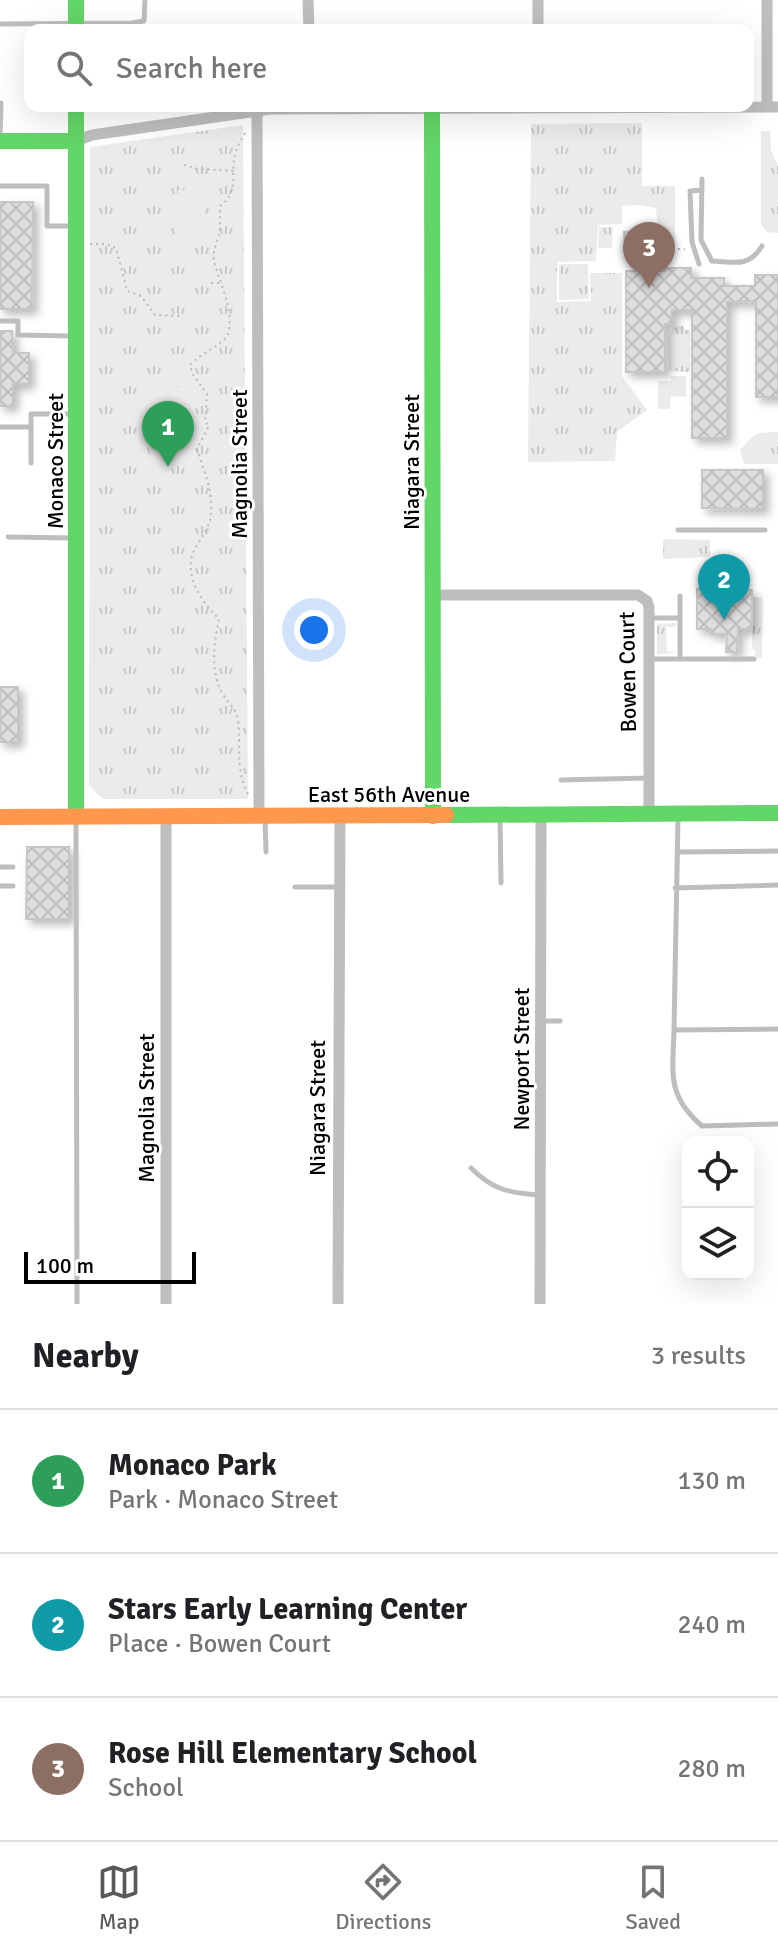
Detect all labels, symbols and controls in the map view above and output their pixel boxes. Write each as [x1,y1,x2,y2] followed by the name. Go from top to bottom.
[24,24,754,112] search box
[52,46,96,90] icon: search
[116,50,267,87] text: Search here
[623,222,675,288] pin: 3
[226,389,253,539] street label: Magnolia Street
[42,393,69,529] street label: Monaco Street
[398,394,425,530] street label: Niagara Street
[142,401,194,467] pin: 1
[698,554,750,620] pin: 2
[294,610,334,650] your location
[613,611,642,733] street label: Bowen Court
[308,781,470,808] street label: East 56th Avenue
[508,987,535,1131] street label: Newport Street
[133,1033,160,1183] street label: Magnolia Street
[304,1040,331,1176] street label: Niagara Street
[682,1136,754,1280] map controls
[682,1136,754,1208] button: locate
[682,1208,754,1280] button: layers
[24,1248,196,1284] scale bar
[36,1252,94,1279] text: 100 m
[32,1335,139,1377] text: Nearby
[651,1340,746,1372] text: 3 results
[108,1447,277,1484] text: Monaco Park
[51,1465,65,1497] text: 1
[677,1465,746,1497] text: 130 m
[108,1484,338,1516] text: Park · Monaco Street
[108,1591,467,1628] text: Stars Early Learning Center
[51,1609,65,1641] text: 2
[677,1609,746,1641] text: 240 m
[108,1628,331,1660] text: Place · Bowen Court
[108,1735,477,1772] text: Rose Hill Elementary School
[51,1753,65,1785] text: 3
[677,1753,746,1785] text: 280 m
[108,1772,184,1804] text: School
[97,1860,141,1935] tab: Map
[335,1860,431,1935] tab: Directions
[626,1860,681,1935] tab: Saved

